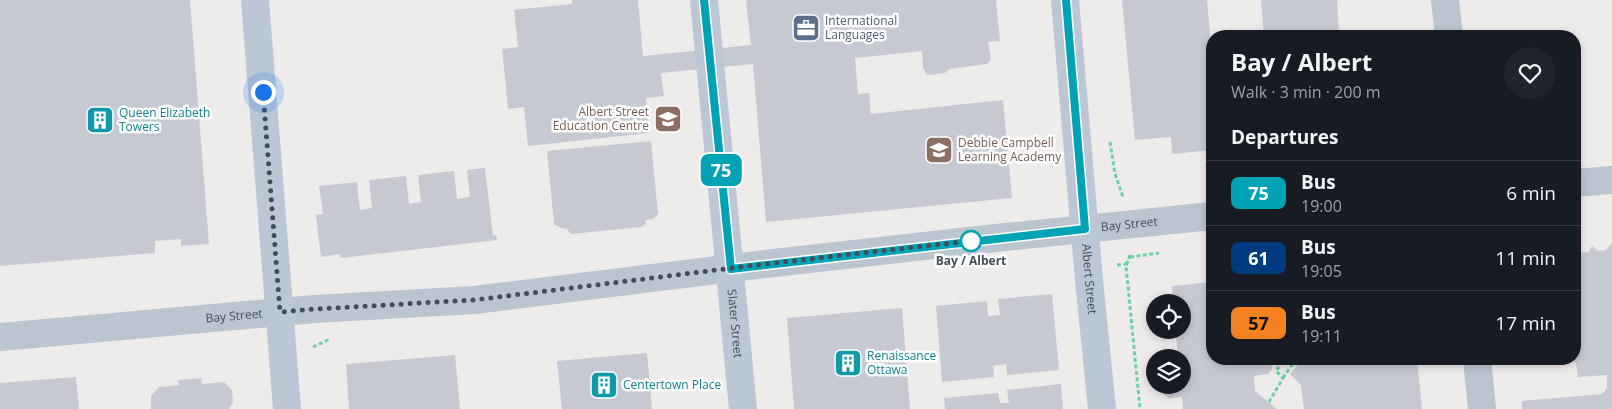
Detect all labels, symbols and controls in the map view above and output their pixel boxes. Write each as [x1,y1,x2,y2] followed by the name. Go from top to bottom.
[825,12,897,43] place label: International Languages
[791,13,821,43] office icon: International Languages
[1231,45,1372,78] text: Bay / Albert
[1504,47,1556,99] button: heart
[251,80,276,105] your location
[1231,81,1381,103] text: Walk · 3 min · 200 m
[553,103,649,134] place label: Albert Street Education Centre
[119,104,210,135] place label: Queen Elizabeth Towers
[653,104,683,134] school or university icon: Albert Street Education Centre
[85,105,115,135] building icon: Queen Elizabeth Towers
[1231,124,1338,150] text: Departures
[958,134,1062,165] place label: Debbie Campbell Learning Academy
[924,135,954,165] school or university icon: Debbie Campbell Learning Academy
[698,154,744,186] line badge: 75
[711,158,731,182] text: 75
[1301,169,1336,195] text: Bus
[1506,180,1556,206] text: 6 min
[1248,181,1269,205] text: 75
[1301,195,1342,217] text: 19:00
[1100,213,1158,235] street label: Bay Street
[960,230,982,252] marker: Bay / Albert
[1301,234,1336,260] text: Bus
[1078,243,1101,315] street label: Albert Street
[1495,245,1556,271] text: 11 min
[1248,246,1269,270] text: 61
[936,252,1006,269] place label: Bay / Albert
[1301,260,1342,282] text: 19:05
[724,288,747,359] street label: Slater Street
[1146,294,1191,394] map controls
[1146,294,1191,339] button: locate
[1301,299,1336,325] text: Bus
[205,305,263,327] street label: Bay Street
[1495,310,1556,336] text: 17 min
[1248,311,1269,335] text: 57
[1301,325,1342,347] text: 19:11
[867,347,936,378] place label: Renaissance Ottawa
[833,348,863,378] building icon: Renaissance Ottawa
[1146,349,1191,394] button: layers
[589,370,619,400] building icon: Centertown Place
[623,376,722,393] place label: Centertown Place

